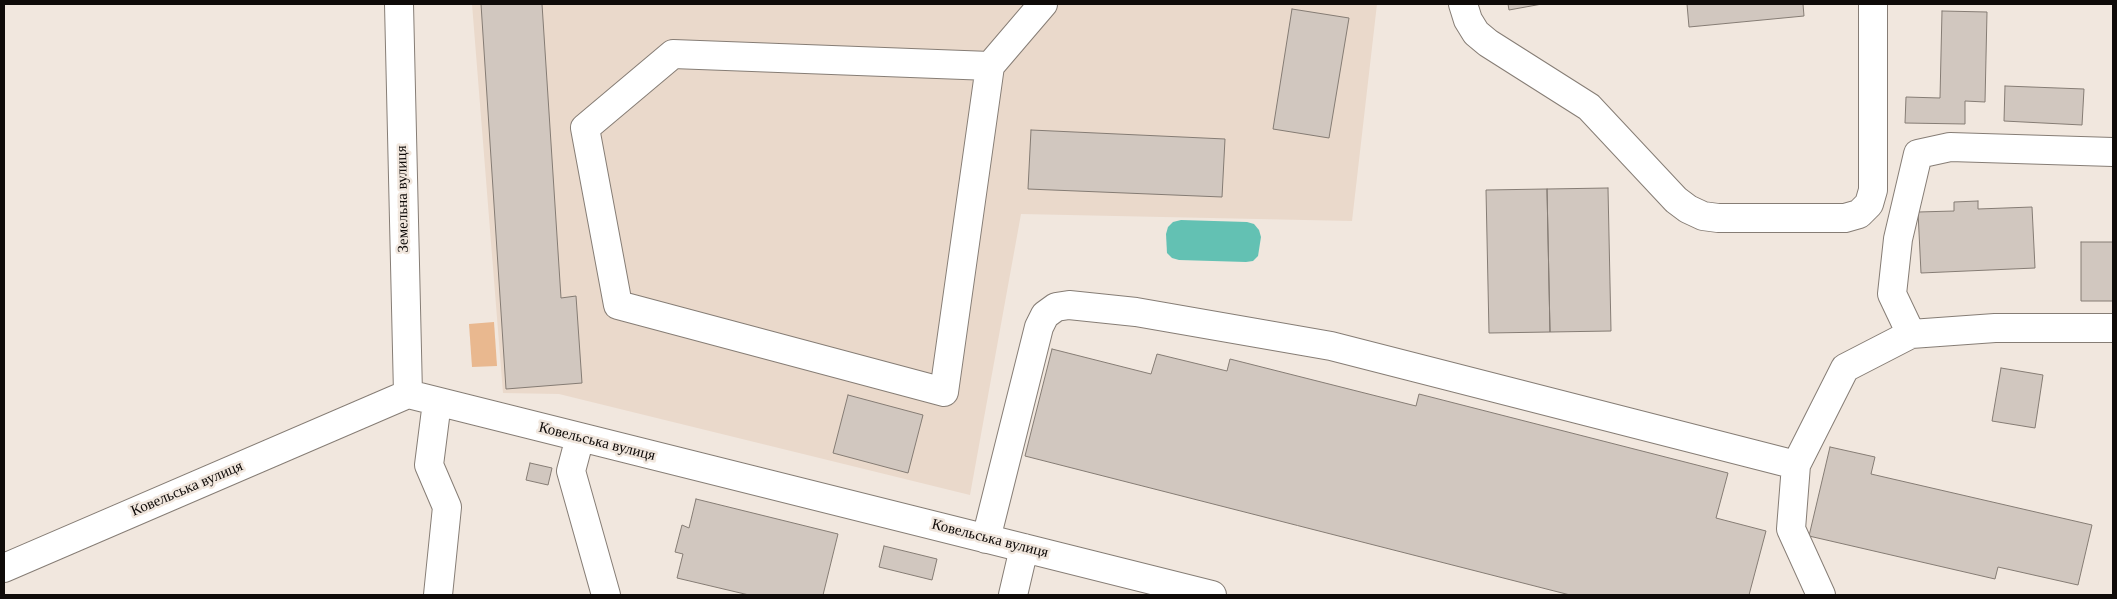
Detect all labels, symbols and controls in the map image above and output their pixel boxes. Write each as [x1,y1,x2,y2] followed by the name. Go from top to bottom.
[393,145,413,253] street label: Земельна вулиця
[537,419,657,465] street label: Ковельська вулиця
[128,457,246,521] street label: Ковельська вулиця
[930,516,1050,562] street label: Ковельська вулиця

